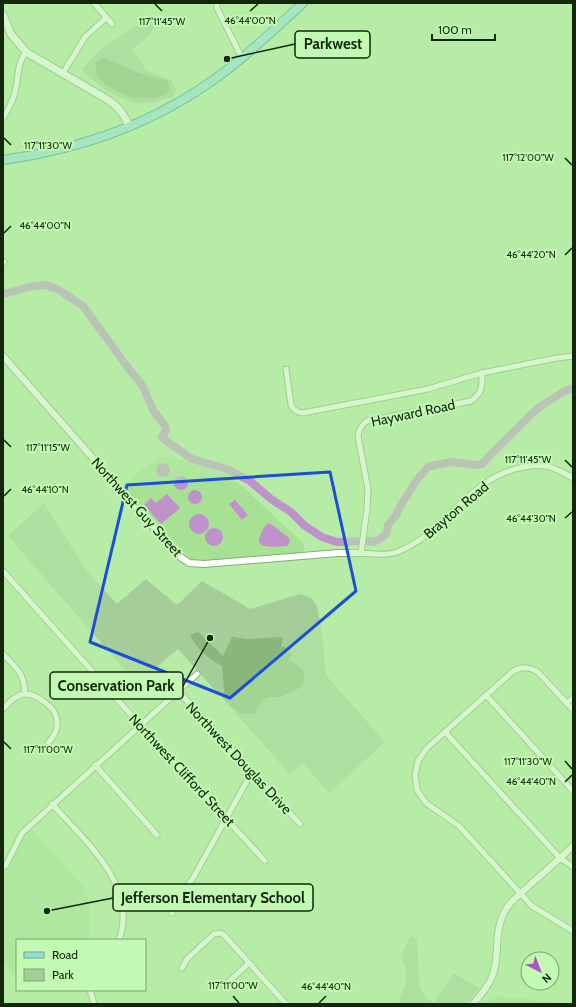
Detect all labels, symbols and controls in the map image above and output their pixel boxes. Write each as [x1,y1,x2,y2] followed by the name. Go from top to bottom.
[224,14,276,27] text: 46°44'00"N
[139,15,186,28] text: 117°11'45"W
[432,16,495,42] scale bar
[438,22,472,37] text: 100 m
[295,31,370,58] callout: Parkwest
[304,35,362,53] text: Parkwest
[24,139,72,152] text: 117°11'30"W
[502,151,554,164] text: 117°12'00"W
[19,219,71,232] text: 46°44'00"N
[506,248,556,261] text: 46°44'20"N
[369,395,457,431] street label: Hayward Road
[26,441,71,454] text: 117°11'15"W
[505,453,552,466] text: 117°11'45"W
[88,454,187,561] street label: Northwest Guy Street
[420,477,492,543] street label: Brayton Road
[21,483,69,496] text: 46°44'10"N
[506,512,556,525] text: 46°44'30"N
[50,672,183,699] callout: Conservation Park
[58,677,175,695] text: Conservation Park
[182,698,296,818] street label: Northwest Douglas Drive
[125,710,239,830] street label: Northwest Clifford Street
[23,743,73,756] text: 117°11'00"W
[504,755,552,768] text: 117°11'30"W
[506,775,556,788] text: 46°44'40"N
[113,884,313,911] callout: Jefferson Elementary School
[120,889,305,907] text: Jefferson Elementary School
[16,939,146,991] legend
[52,947,78,962] text: Road
[520,951,560,991] north arrow
[52,967,74,982] text: Park
[539,971,554,986] text: N
[208,979,258,992] text: 117°11'00"W
[301,980,351,993] text: 46°44'40"N

